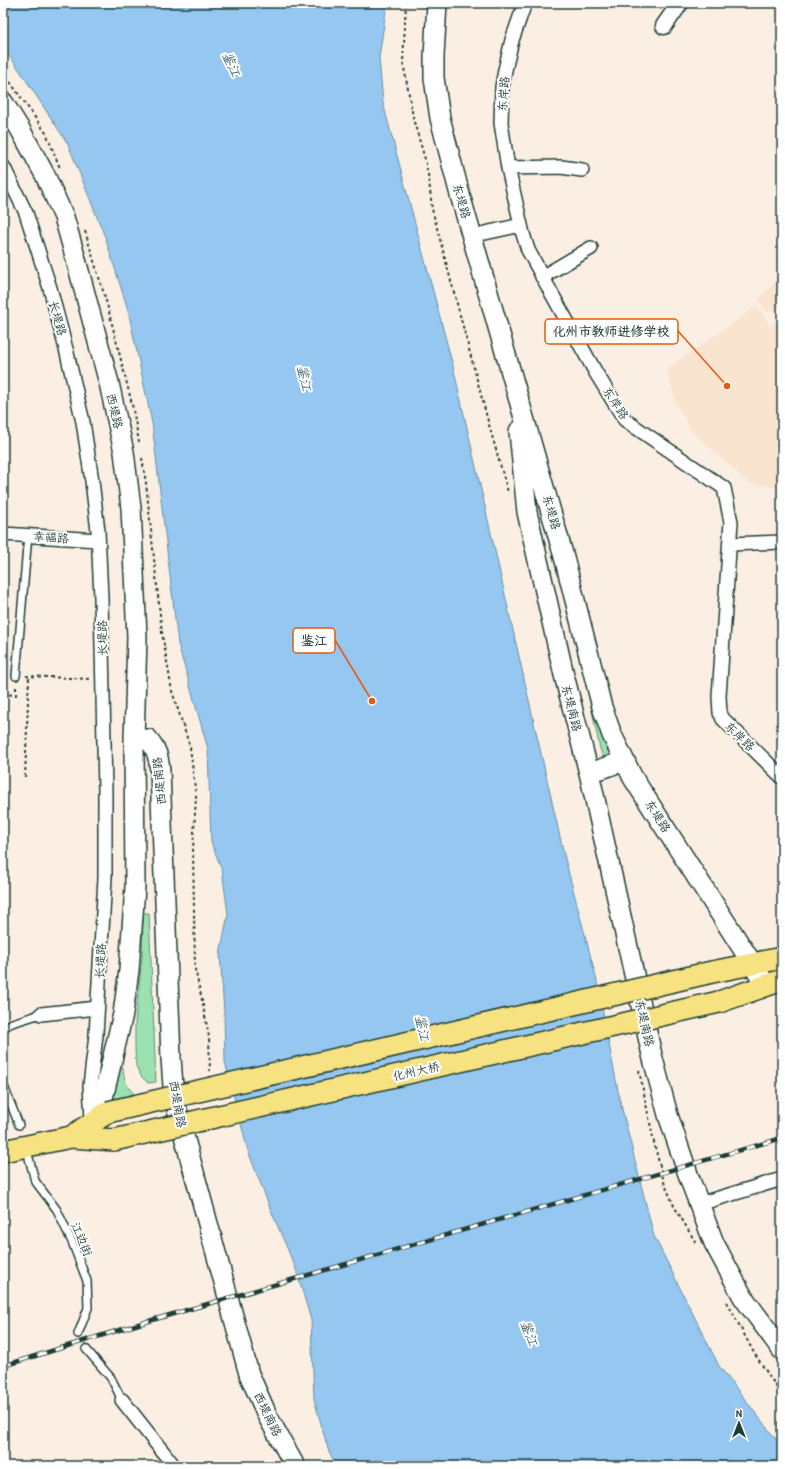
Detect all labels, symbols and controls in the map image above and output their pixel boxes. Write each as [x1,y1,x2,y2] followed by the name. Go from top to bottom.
[218,48,246,80] water label: 鉴江
[493,75,513,113] street label: 东岸路
[449,181,475,221] street label: 东堤路
[45,298,71,338] street label: 长堤路
[545,319,678,344] callout: 化州市教师进修学校
[552,322,670,340] text: 化州市教师进修学校
[293,363,317,394] water label: 鉴江
[599,383,633,423] street label: 东岸路
[103,392,127,430] street label: 西堤路
[539,492,565,532] street label: 东堤路
[32,527,70,547] street label: 幸福路
[93,620,111,656] street label: 长堤路
[293,628,335,653] callout: 鉴江
[301,631,327,649] text: 鉴江
[558,683,586,733] street label: 东堤南路
[721,717,759,755] street label: 东岸路
[148,756,170,806] street label: 西堤南路
[641,796,675,836] street label: 东堤路
[91,943,109,979] street label: 长堤路
[631,998,659,1048] street label: 东堤南路
[411,1013,435,1044] water label: 鉴江
[391,1057,442,1085] street label: 化州大桥
[165,1079,191,1129] street label: 西堤南路
[67,1219,97,1259] street label: 江边街
[517,1318,543,1349] water label: 鉴江
[250,1389,286,1439] street label: 西堤南路
[719,1403,759,1443] north arrow
[736,1406,742,1420] text: N

